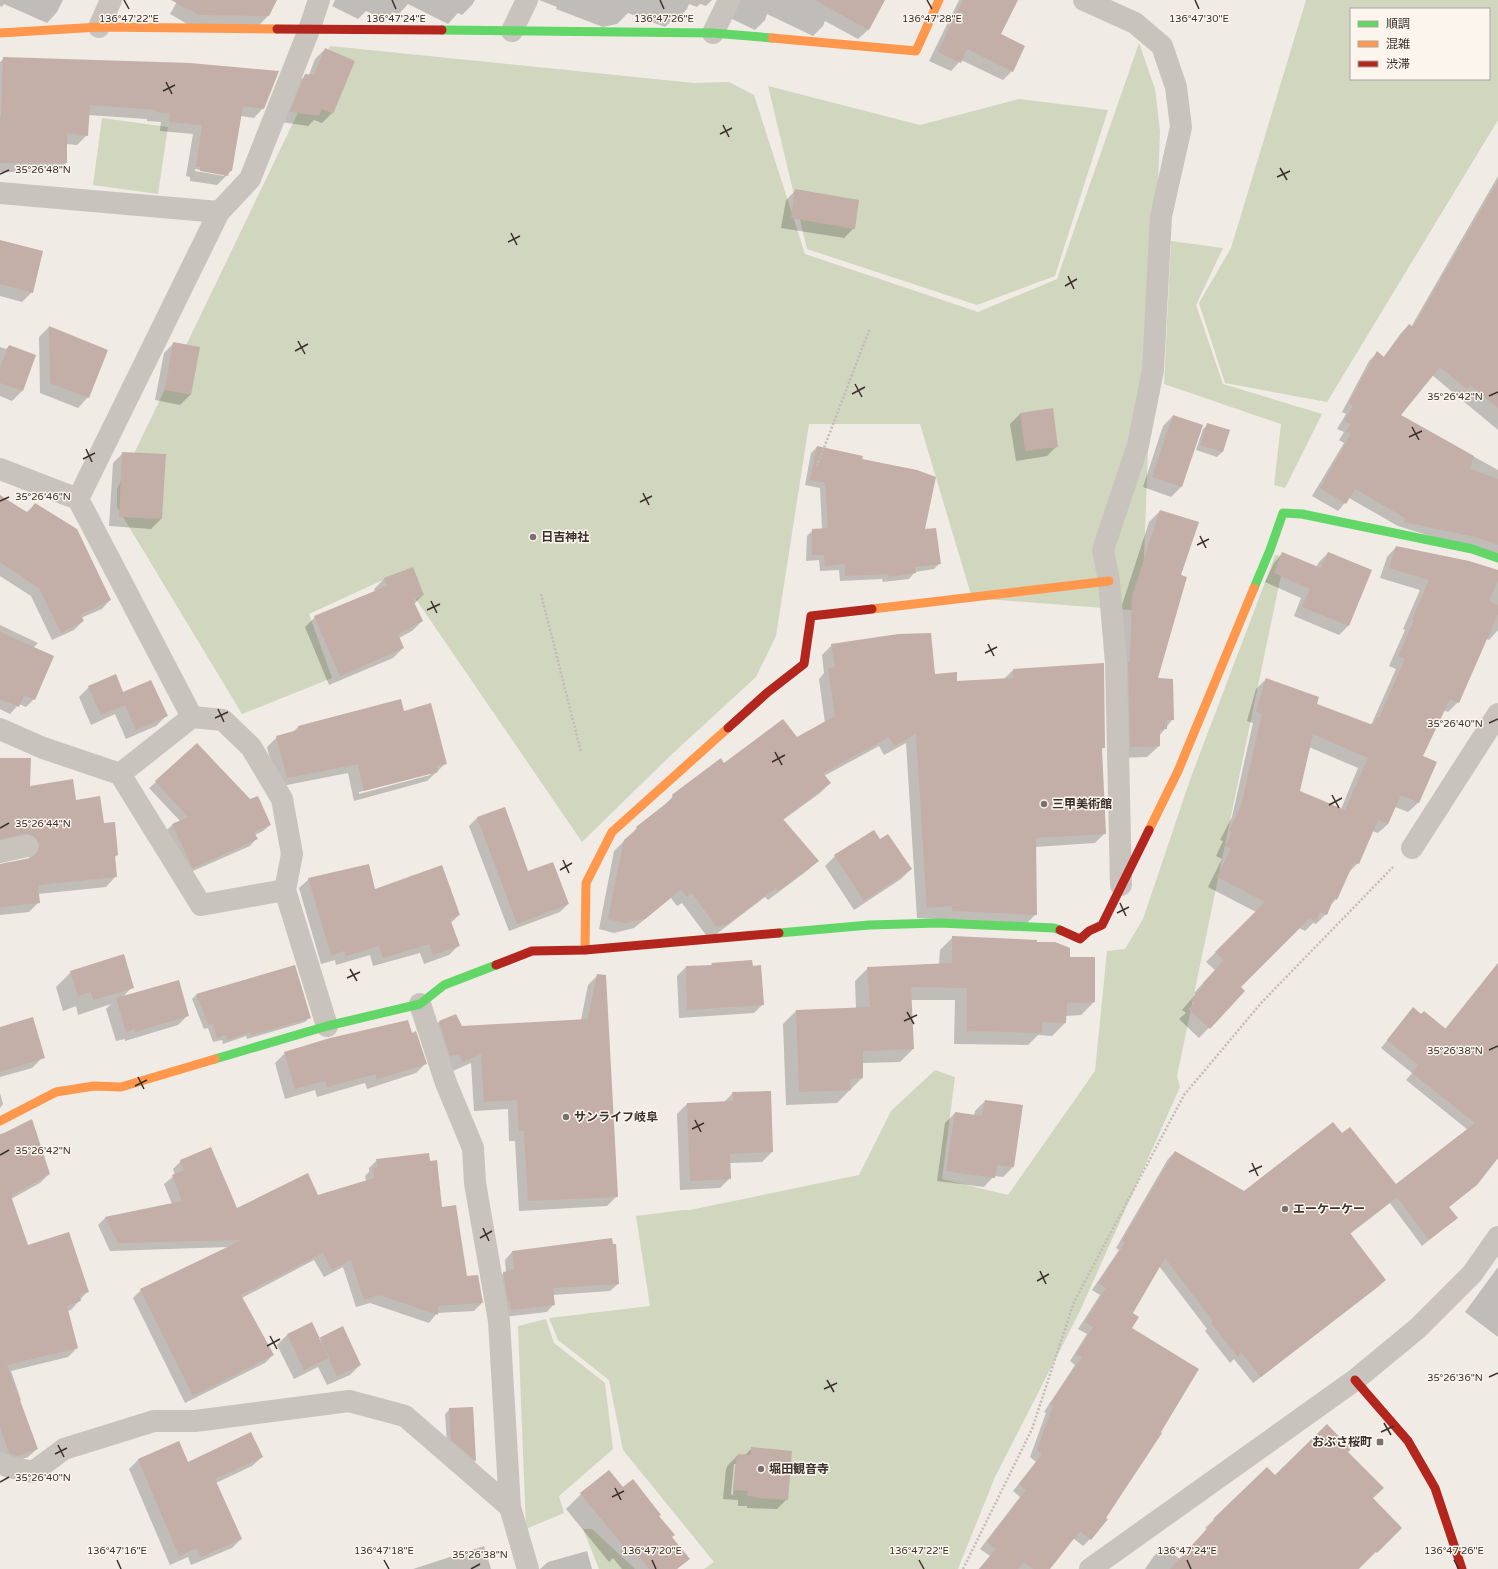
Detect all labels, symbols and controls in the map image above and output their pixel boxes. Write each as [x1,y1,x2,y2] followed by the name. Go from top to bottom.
[1350,8,1490,80] legend
[99,13,159,25] text: 136°47'22"E
[366,13,426,25] text: 136°47'24"E
[634,13,694,25] text: 136°47'26"E
[902,13,962,25] text: 136°47'28"E
[1169,13,1229,25] text: 136°47'30"E
[1386,17,1410,31] text: 順調
[1386,37,1410,51] text: 混雑
[1386,57,1410,71] text: 渋滞
[15,164,71,176] text: 35°26'48"N
[1427,391,1483,403] text: 35°26'42"N
[15,491,71,503] text: 35°26'46"N
[541,530,589,544] place label: 日吉神社
[528,532,538,542] marker: 日吉神社
[1427,718,1483,730] text: 35°26'40"N
[1052,797,1112,811] place label: 三甲美術館
[1039,799,1049,809] marker: 三甲美術館
[15,818,71,830] text: 35°26'44"N
[1427,1045,1483,1057] text: 35°26'38"N
[574,1110,658,1124] place label: サンライフ岐阜
[561,1112,571,1122] marker: サンライフ岐阜
[15,1145,71,1157] text: 35°26'42"N
[1293,1202,1365,1216] place label: エーケーケー
[1280,1204,1290,1214] marker: エーケーケー
[1427,1372,1483,1384] text: 35°26'36"N
[1312,1435,1372,1449] place label: おぶさ桜町
[1375,1437,1385,1447] marker: おぶさ桜町
[769,1462,829,1476] place label: 堀田観音寺
[756,1464,766,1474] marker: 堀田観音寺
[15,1472,71,1484] text: 35°26'40"N
[87,1545,147,1557] text: 136°47'16"E
[354,1545,414,1557] text: 136°47'18"E
[622,1545,682,1557] text: 136°47'20"E
[889,1545,949,1557] text: 136°47'22"E
[1157,1545,1217,1557] text: 136°47'24"E
[1424,1545,1484,1557] text: 136°47'26"E
[452,1549,508,1561] text: 35°26'38"N

